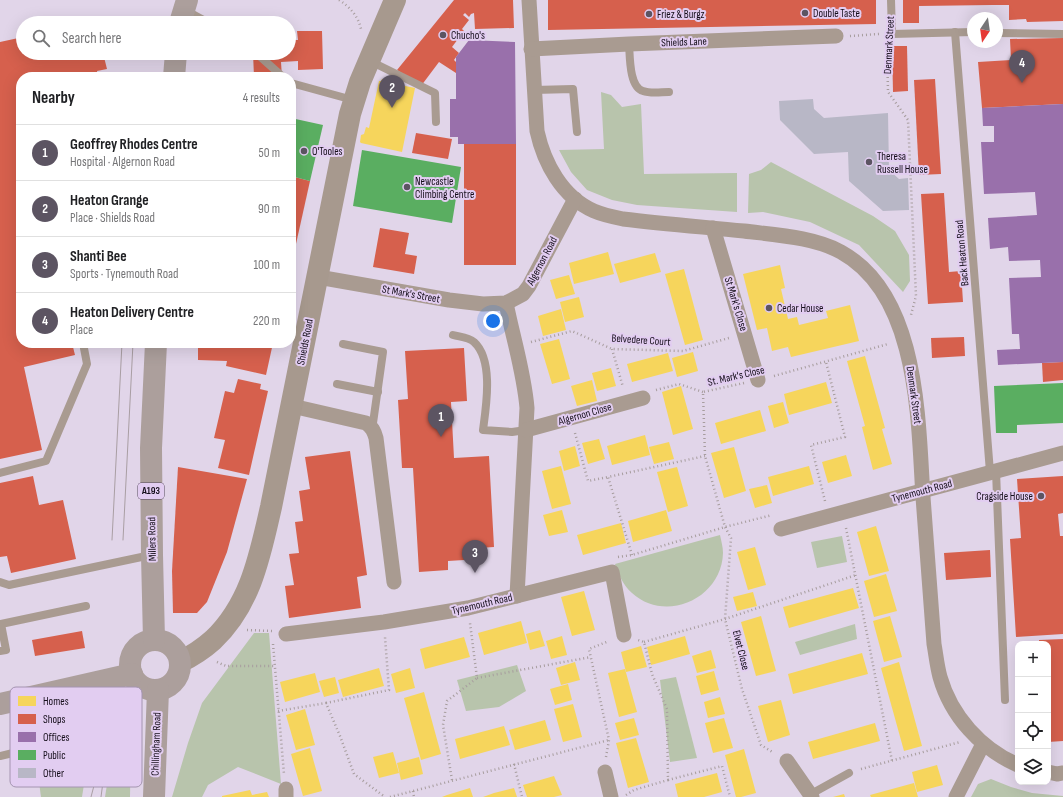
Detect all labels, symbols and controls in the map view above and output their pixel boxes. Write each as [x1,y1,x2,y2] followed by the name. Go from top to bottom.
[813,7,860,20] place label: Double Taste
[657,8,705,21] place label: Friez & Burgz
[800,8,810,18] marker: Double Taste
[644,9,654,19] marker: Friez & Burgz
[967,12,1003,48] north arrow
[881,15,897,74] street label: Denmark Street
[16,16,296,60] search box
[30,27,52,49] icon: search
[62,29,122,48] text: Search here
[451,29,485,42] place label: Chucho's
[438,30,448,40] marker: Chucho's
[661,35,707,49] street label: Shields Lane
[1009,50,1035,83] pin: 4
[379,75,405,108] pin: 2
[32,88,75,108] text: Nearby
[243,90,280,106] text: 4 results
[70,135,198,154] text: Geoffrey Rhodes Centre
[42,145,48,161] text: 1
[259,145,280,161] text: 50 m
[312,145,343,158] place label: O'Tooles
[299,146,309,156] marker: O'Tooles
[877,150,928,176] place label: Theresa Russell House
[70,154,175,170] text: Hospital · Algernon Road
[864,157,874,167] marker: Theresa Russell House
[415,175,474,201] place label: Newcastle Climbing Centre
[402,182,412,192] marker: Newcastle Climbing Centre
[70,191,149,210] text: Heaton Grange
[42,201,48,217] text: 2
[258,201,280,217] text: 90 m
[70,210,155,226] text: Place · Shields Road
[953,219,971,287] street label: Back Heaton Road
[523,234,560,288] street label: Algernon Road
[70,247,127,266] text: Shanti Bee
[42,257,48,273] text: 3
[253,257,280,273] text: 100 m
[70,266,178,282] text: Sports · Tynemouth Road
[722,275,750,333] street label: St Mark's Close
[381,283,442,306] street label: St Mark's Street
[777,302,824,315] place label: Cedar House
[70,303,194,322] text: Heaton Delivery Centre
[764,303,774,313] marker: Cedar House
[483,311,503,331] your location
[42,313,48,329] text: 4
[253,313,280,329] text: 220 m
[294,318,316,366] street label: Shields Road
[70,322,93,338] text: Place
[611,331,672,349] street label: Belvedere Court
[706,363,766,389] street label: St. Mark's Close
[904,365,925,425] street label: Denmark Street
[556,400,613,428] street label: Algernon Close
[428,404,454,437] pin: 1
[890,477,954,505] street label: Tynemouth Road
[138,483,164,499] road number: A193
[976,490,1033,503] place label: Cragside House
[1036,491,1046,501] marker: Cragside House
[145,516,159,561] street label: Millers Road
[462,540,488,573] pin: 3
[450,591,514,617] street label: Tynemouth Road
[730,629,752,671] street label: Elvet Close
[1015,641,1051,785] map controls
[1015,641,1051,677] button: +
[1015,677,1051,713] button: −
[10,687,142,787] legend
[43,695,69,708] text: Homes
[148,712,164,776] street label: Chillingham Road
[43,713,66,726] text: Shops
[1015,713,1051,749] button: locate
[43,731,70,744] text: Offices
[43,749,66,762] text: Public
[1015,749,1051,785] button: layers
[43,767,64,780] text: Other

